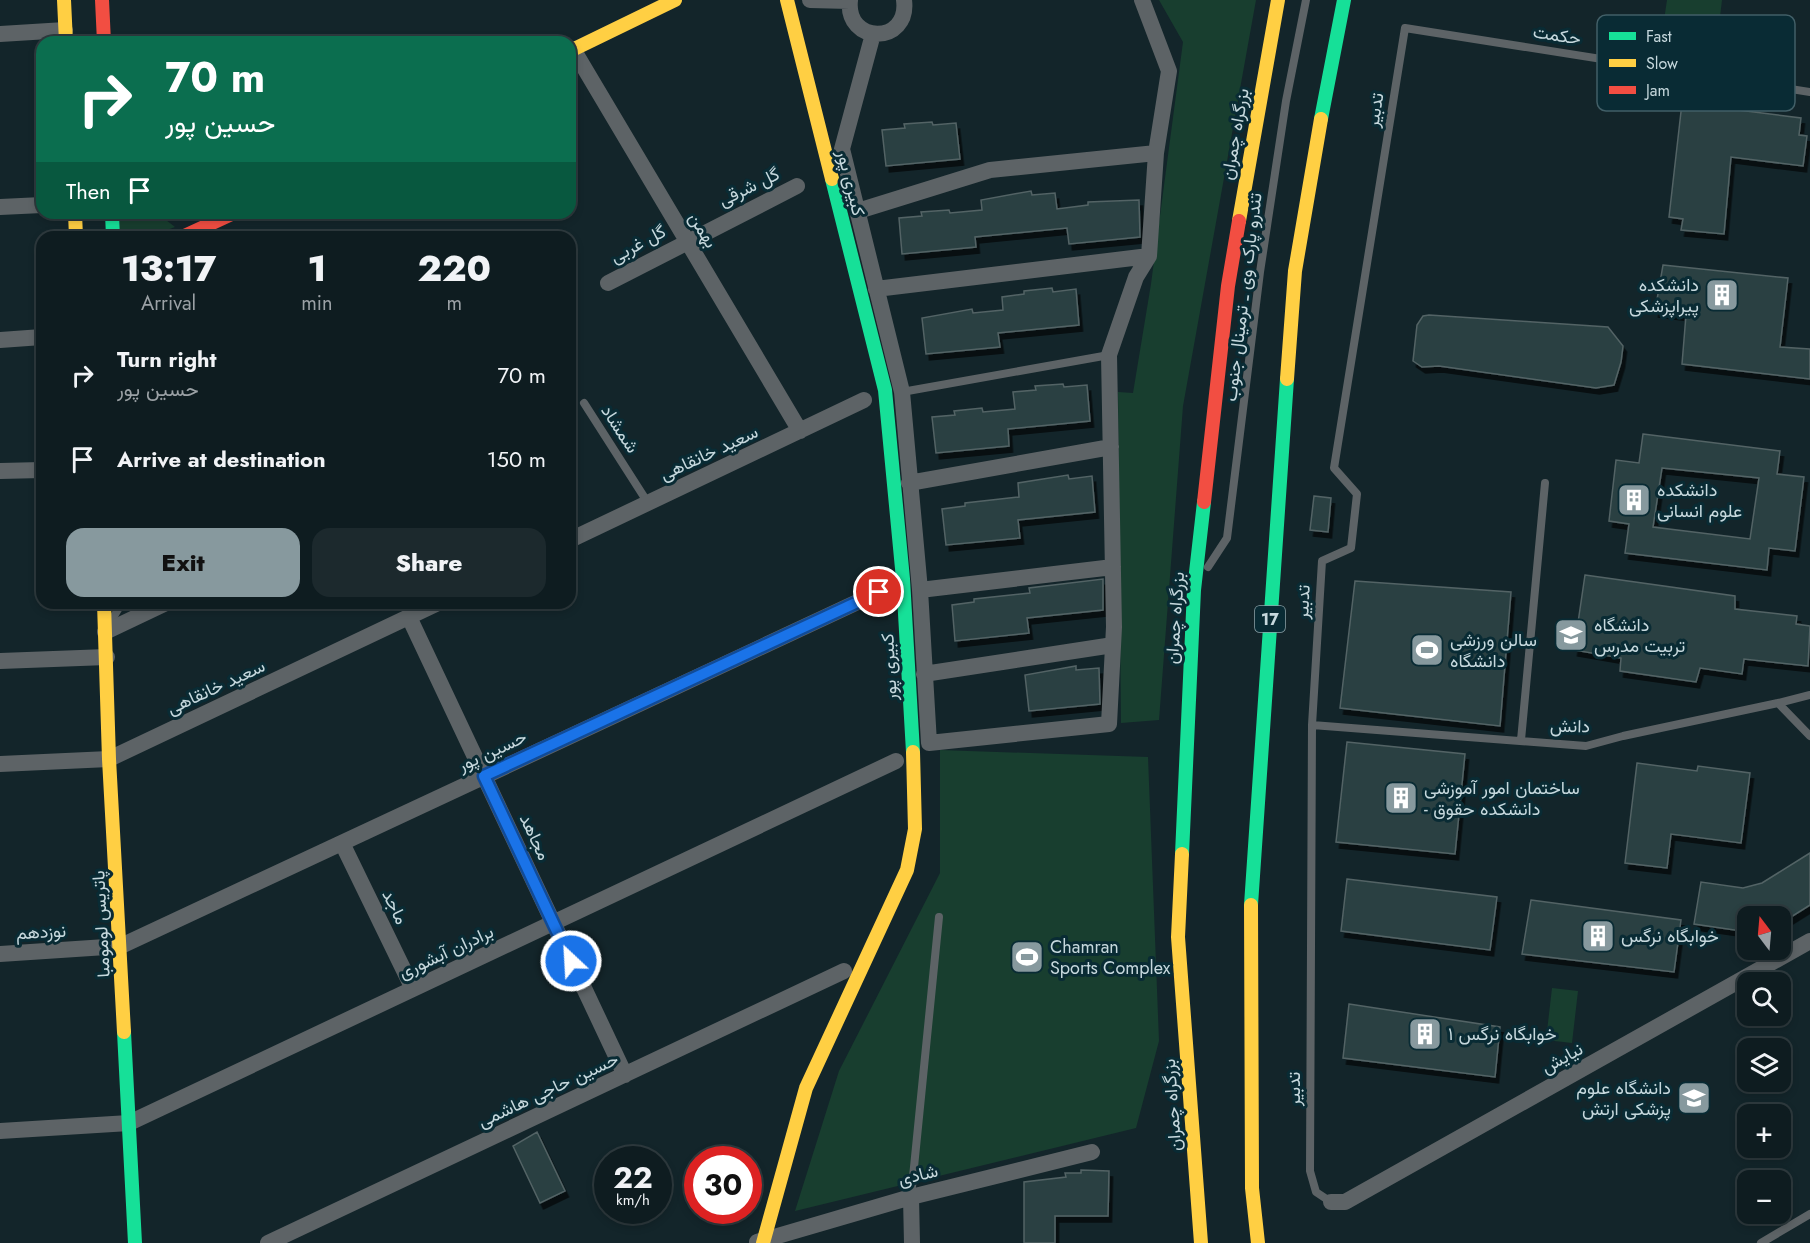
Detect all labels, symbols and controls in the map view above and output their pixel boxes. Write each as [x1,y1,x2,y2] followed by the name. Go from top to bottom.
[1597,15,1795,111] legend
[1531,18,1583,52] street label: حکمت
[1646,25,1672,48] text: Fast
[165,47,265,108] text: 70 m
[1646,52,1678,75] text: Slow
[66,60,144,138] icon: right
[1644,79,1670,102] text: Jam
[1214,86,1256,182] street label: بزرگراه چمران
[1359,91,1391,130] street label: تدبیر
[165,103,275,142] text: حسین پور
[830,146,872,219] street label: کبیری پور
[714,161,784,213] street label: گل شرقی
[123,174,156,207] icon: arrive
[66,175,111,207] text: Then
[1217,191,1269,403] street label: تندرو پارک وی ـ ترمینال جنوب
[682,207,724,253] street label: بهمن
[605,218,671,270] street label: گل غربی
[121,242,216,294] text: 13:17
[307,242,326,294] text: 1
[417,242,491,294] text: 220
[1629,272,1699,319] place label: دانشکده پیراپزشکی
[1704,277,1740,313] building icon: دانشکده پیراپزشکی
[141,289,196,318] text: Arrival
[301,289,333,318] text: min
[446,289,462,318] text: m
[117,343,217,375] text: Turn right
[66,359,99,392] icon: right
[497,359,546,391] text: 70 m
[117,375,199,404] text: حسین پور
[595,400,645,458] street label: شمشاد
[656,419,762,487] street label: سعید خانقاهی
[66,443,99,476] icon: arrive
[117,443,326,475] text: Arrive at destination
[487,443,546,475] text: 150 m
[1657,477,1742,524] place label: دانشکده علوم انسانی
[1616,482,1652,518] building icon: دانشکده علوم انسانی
[66,528,300,597] button: Exit
[312,528,546,597] button: Share
[853,566,904,617] pin
[1159,571,1191,665] street label: بزرگراه چمران
[862,575,895,608] icon: arrive
[1289,584,1317,621] street label: تدبیر
[1255,606,1285,632] road number: 17
[1594,612,1685,659] place label: دانشگاه تربیت مدرس
[1553,617,1589,653] school or university icon: دانشگاه تربیت مدرس
[1450,627,1537,674] place label: سالن ورزشی دانشگاه
[1409,632,1445,668] sports icon: سالن ورزشی دانشگاه
[874,633,904,702] street label: کبیری پور
[163,653,269,721] street label: سعید خانقاهی
[1550,713,1590,739] street label: دانش
[452,724,531,779] street label: حسین پور
[1424,775,1580,822] place label: ساختمان امور آموزشی - دانشکده حقوق
[1383,780,1419,816] building icon: ساختمان امور آموزشی - دانشکده حقوق
[513,809,557,865] street label: مجاهد
[85,870,117,978] street label: پاتریس لومومبا
[375,885,415,929] street label: ماجد
[1737,906,1791,960] north arrow
[1737,906,1791,1224] map controls
[15,918,67,946] street label: نوزدهم
[1580,918,1616,954] building icon: خوابگاه نرگس
[394,919,498,985] street label: برادران آبشوری
[1621,923,1719,949] place label: خوابگاه نرگس
[539,929,603,993] position arrow
[1050,934,1171,981] place label: Chamran Sports Complex
[1009,939,1045,975] sports icon: Chamran Sports Complex
[1737,972,1791,1026] button: search
[1407,1016,1443,1052] building icon: خوابگاه نرگس ۱
[1448,1021,1557,1047] place label: خوابگاه نرگس ۱
[1536,1036,1588,1080] street label: نیایش
[1737,1038,1791,1092] button: layers
[473,1046,623,1134] street label: حسین حاجی هاشمی
[1156,1058,1188,1152] street label: بزرگراه چمران
[1281,1072,1307,1107] street label: تدبیر
[1576,1075,1671,1122] place label: دانشگاه علوم پزشکی ارتش
[1676,1080,1712,1116] school or university icon: دانشگاه علوم پزشکی ارتش
[1737,1104,1791,1158] button: +
[684,1146,762,1224] speed limit sign: 30
[613,1156,653,1199] text: 22
[895,1158,941,1192] street label: شادی
[1737,1170,1791,1224] button: −
[616,1189,650,1211] text: km/h

